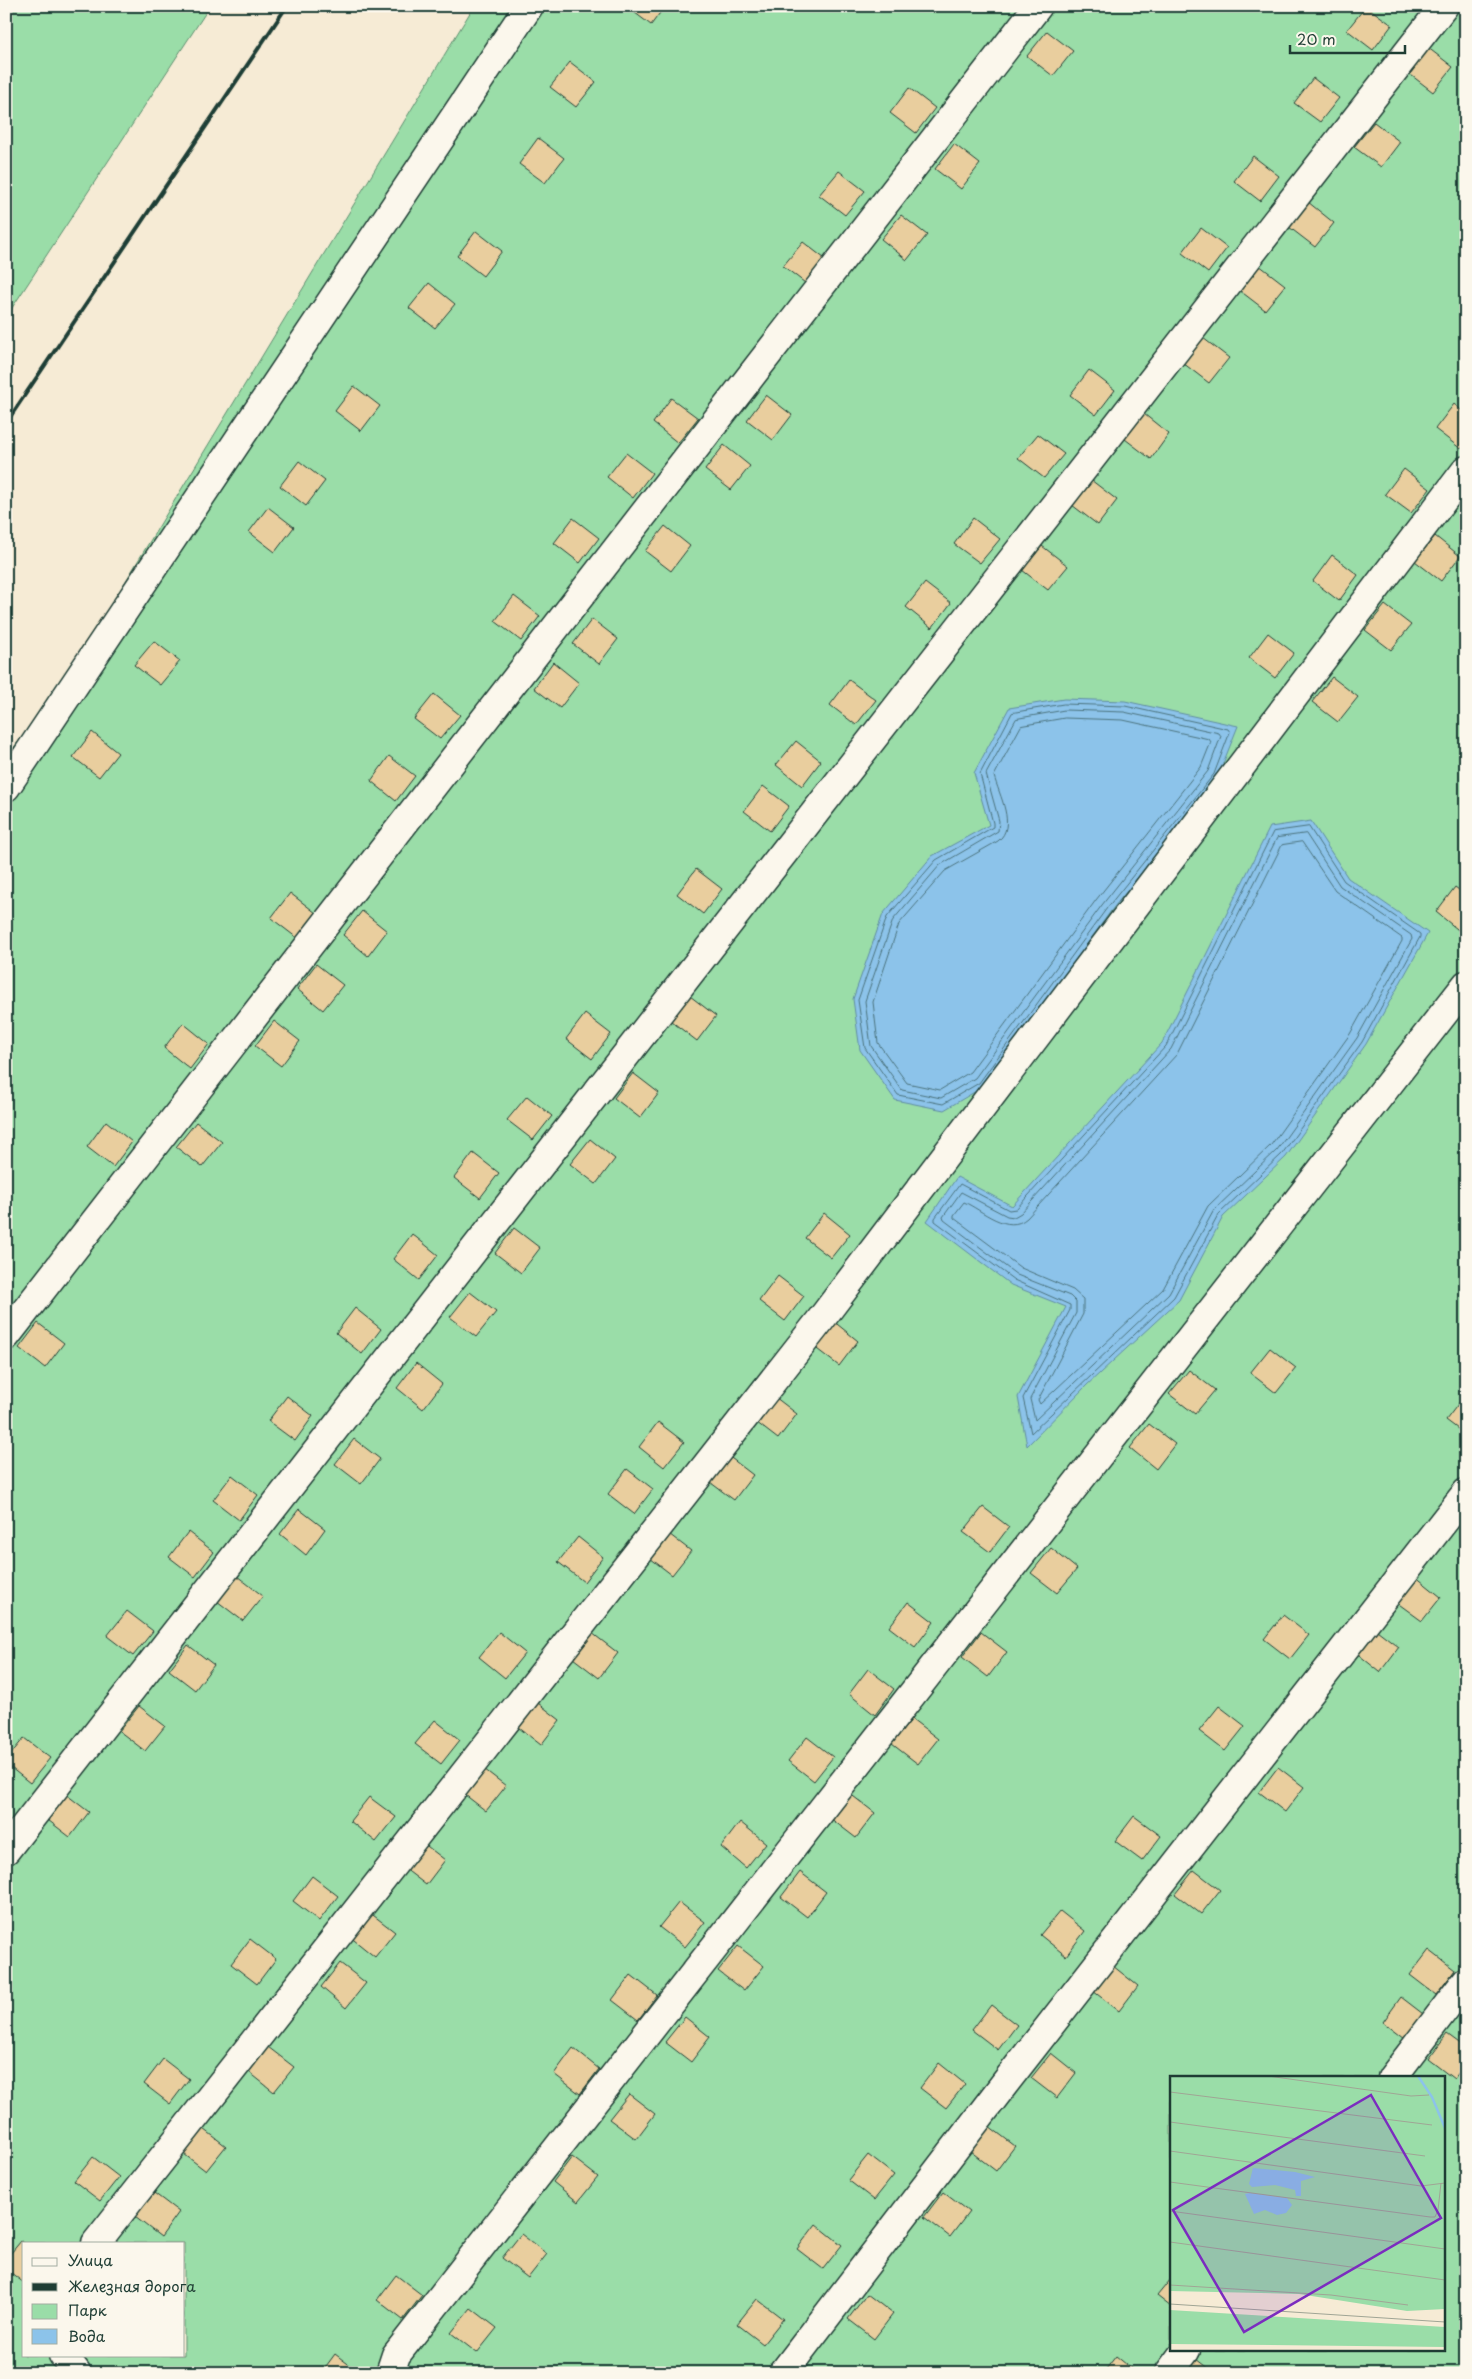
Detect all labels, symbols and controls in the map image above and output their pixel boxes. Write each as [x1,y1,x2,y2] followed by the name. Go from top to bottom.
[1290,22,1404,54] scale bar
[1297,27,1336,50] text: 20 m
[1170,2076,1444,2352] inset map
[22,2242,185,2356] legend
[68,2248,113,2271] text: Улица
[68,2274,196,2297] text: Железная дорога
[68,2298,107,2321] text: Парк
[68,2324,106,2347] text: Вода

